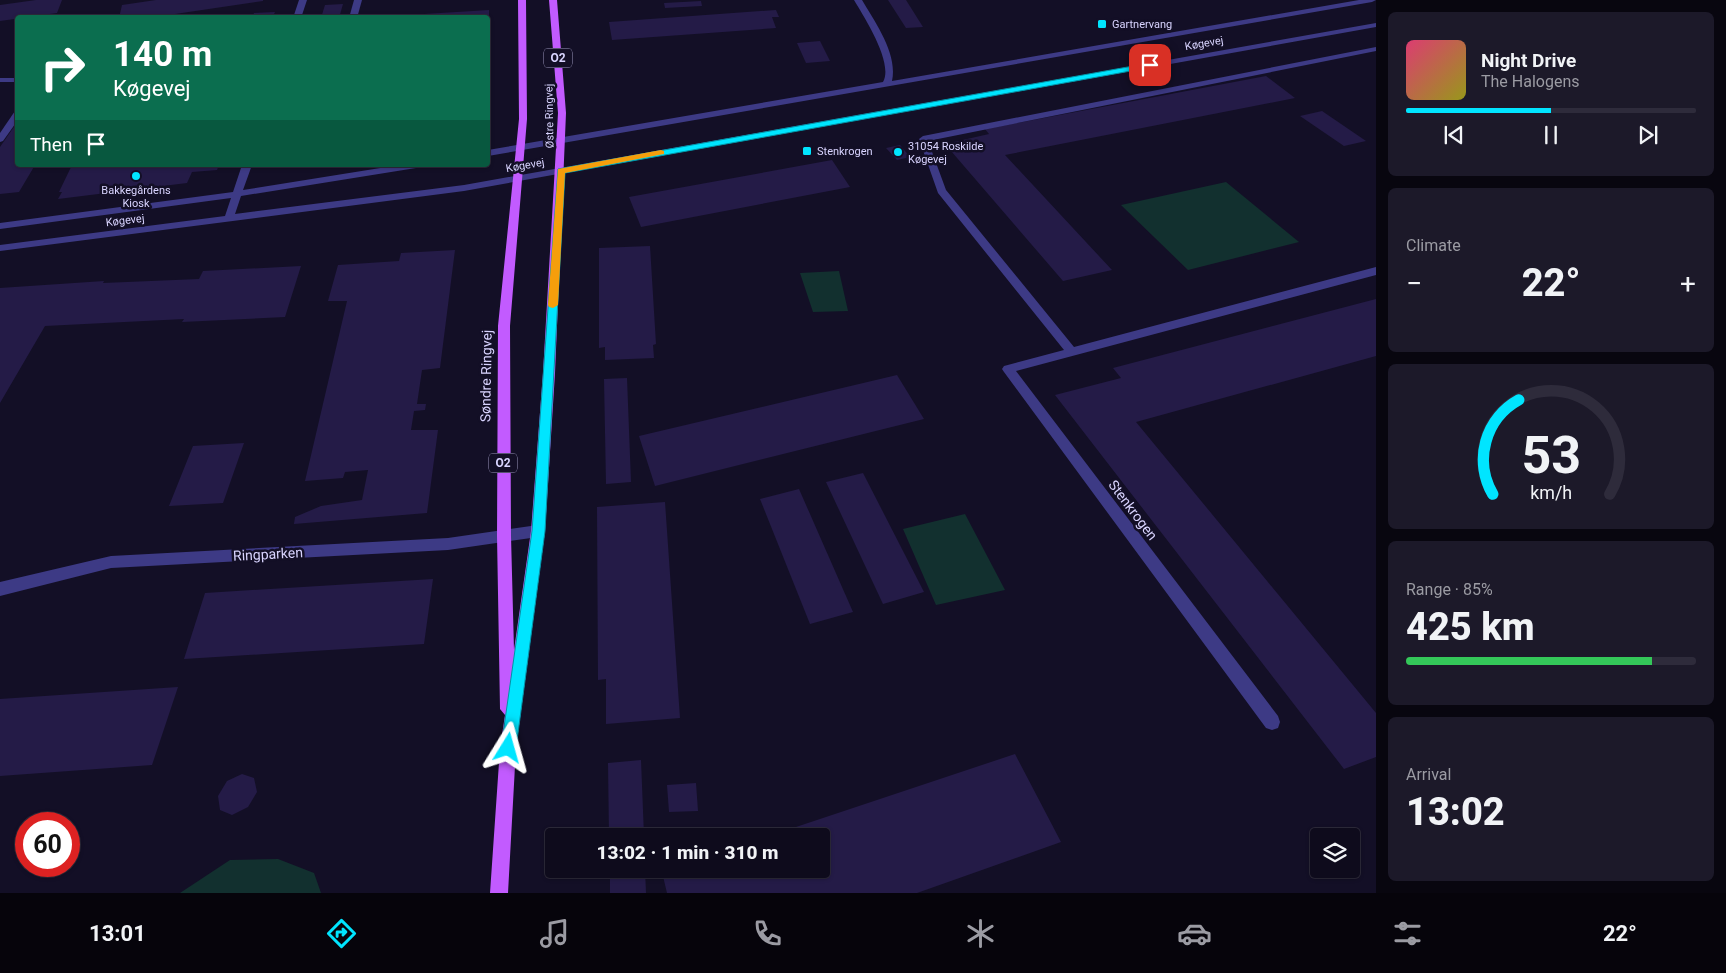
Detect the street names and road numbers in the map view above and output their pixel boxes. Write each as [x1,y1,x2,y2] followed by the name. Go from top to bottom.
[1184,34,1224,53] street label: Køgevej
[544,48,572,68] road number: O2
[542,84,557,148] street label: Østre Ringvej
[505,156,545,175] street label: Køgevej
[105,212,145,229] street label: Køgevej
[477,330,495,422] street label: Søndre Ringvej
[489,453,517,472] road number: O2
[1105,477,1161,543] street label: Stenkrogen
[233,544,303,564] street label: Ringparken

